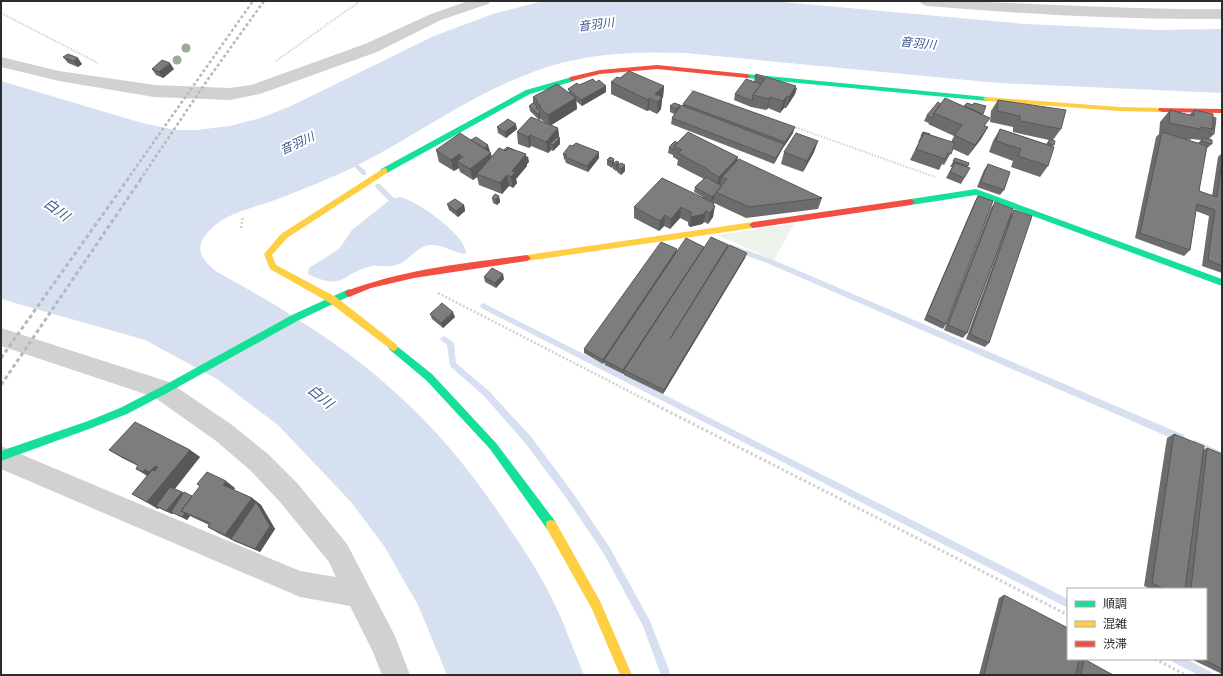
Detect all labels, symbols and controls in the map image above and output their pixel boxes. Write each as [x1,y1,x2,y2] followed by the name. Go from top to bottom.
[577,13,617,35] water label: 音羽川
[899,33,939,54] water label: 音羽川
[277,127,319,158] water label: 音羽川
[40,193,76,226] water label: 白川
[304,380,339,414] water label: 白川
[1067,588,1207,660] legend
[1103,595,1127,612] text: 順調
[1103,615,1127,632] text: 混雑
[1103,635,1127,652] text: 渋滞

